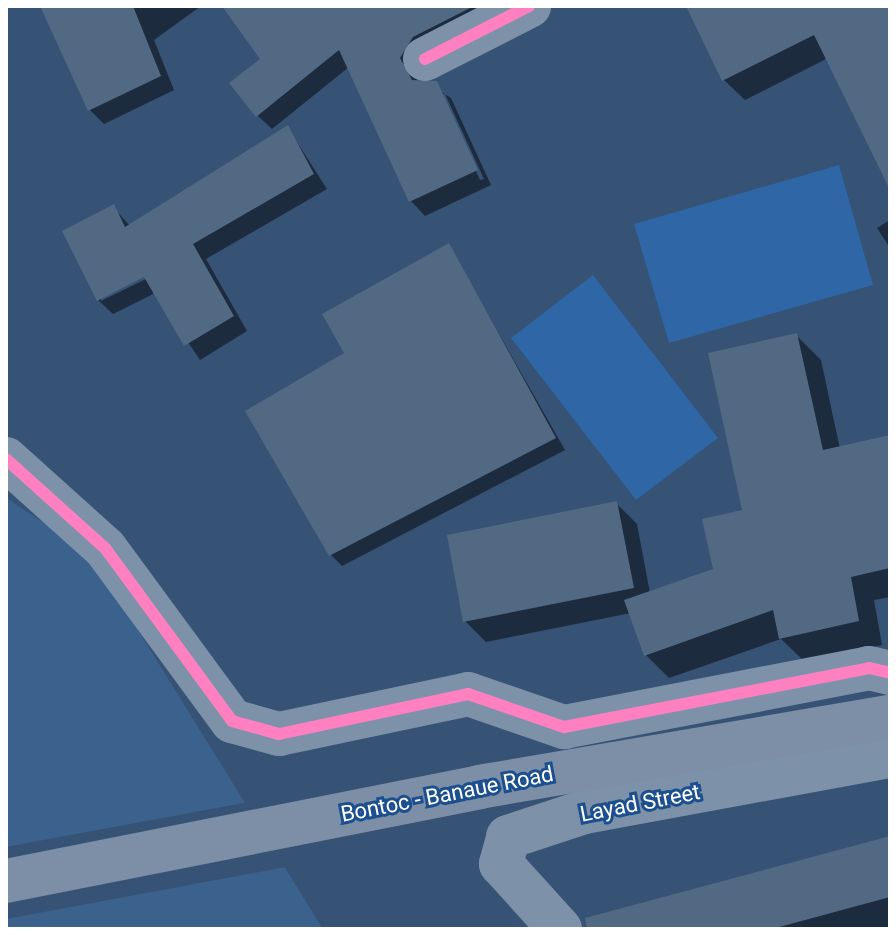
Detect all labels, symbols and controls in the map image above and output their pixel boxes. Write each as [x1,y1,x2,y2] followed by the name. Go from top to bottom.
[338,760,556,828] street label: Bontoc - Banaue Road
[578,778,702,828] street label: Layad Street

